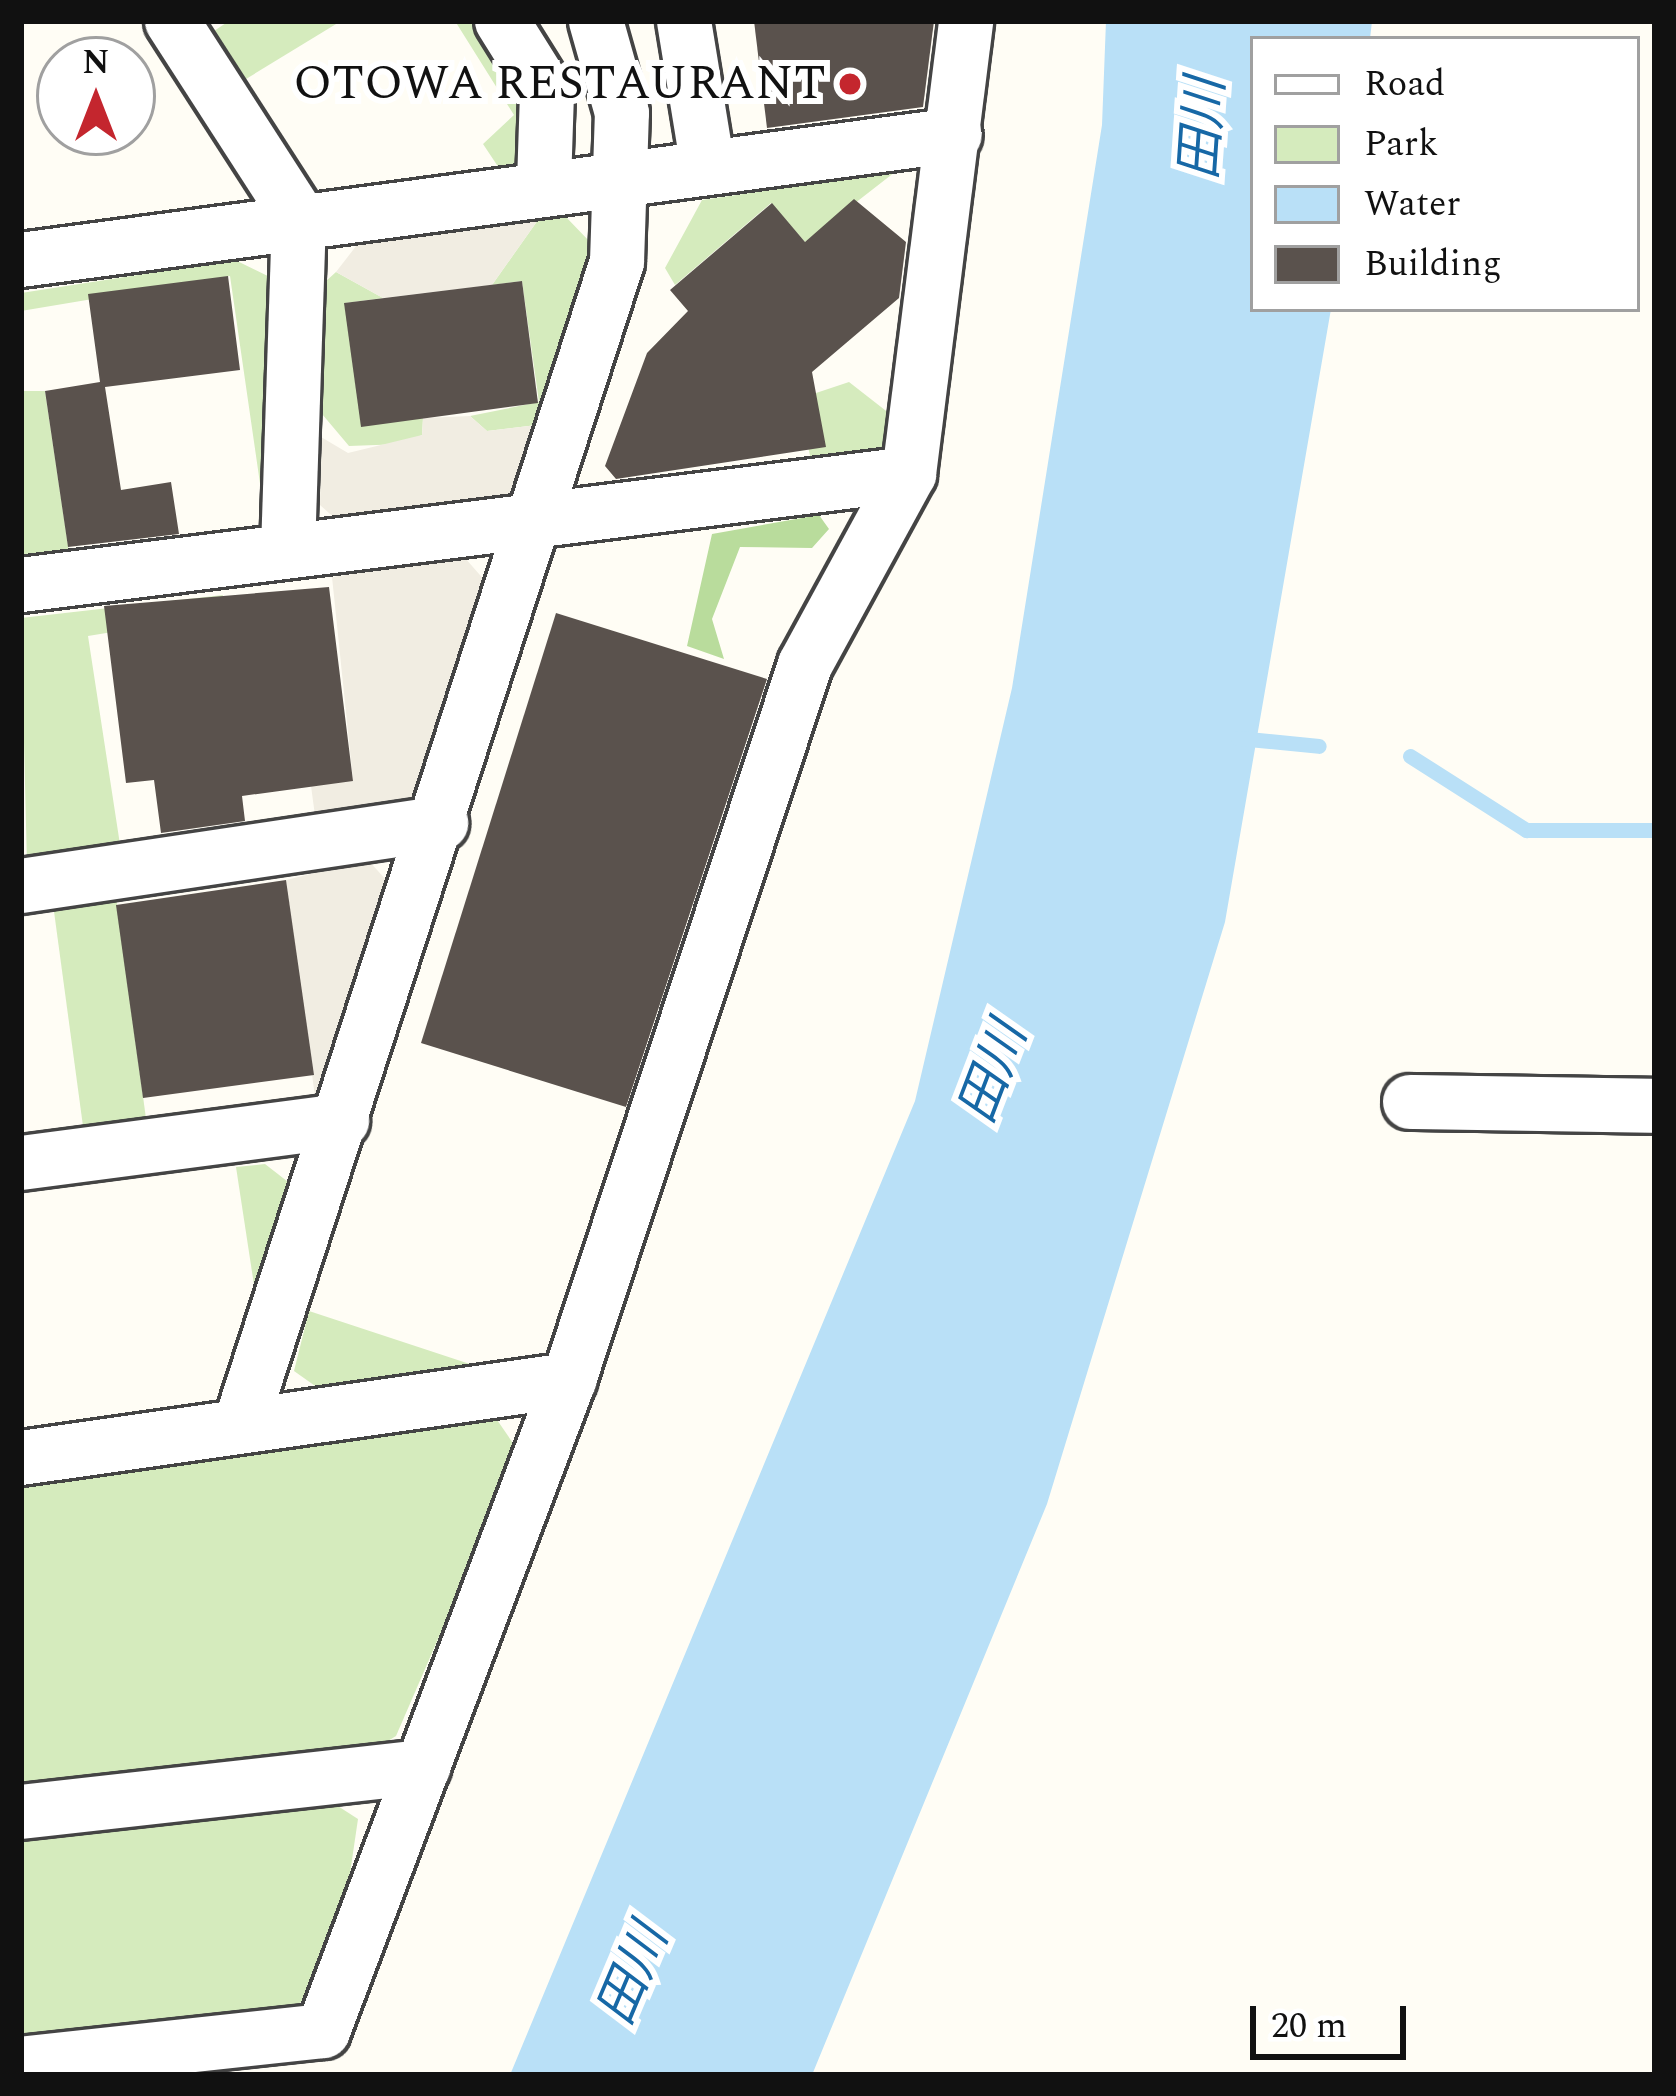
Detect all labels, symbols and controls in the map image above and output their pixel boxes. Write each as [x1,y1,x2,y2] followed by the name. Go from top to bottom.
[36,36,156,156] north arrow
[1250,36,1640,312] legend
[83,38,109,88] text: N
[293,55,826,113] place label: OTOWA RESTAURANT
[1364,57,1445,112] text: Road
[837,71,863,97] marker: OTOWA RESTAURANT
[1170,76,1238,182] water label: 田川
[1364,117,1438,172] text: Park
[1364,177,1461,232] text: Water
[1364,237,1502,292] text: Building
[947,1014,1041,1132] water label: 田川
[586,1916,682,2034] water label: 田川
[1256,1982,1412,2056] scale bar
[1271,1999,1347,2054] text: 20 m

